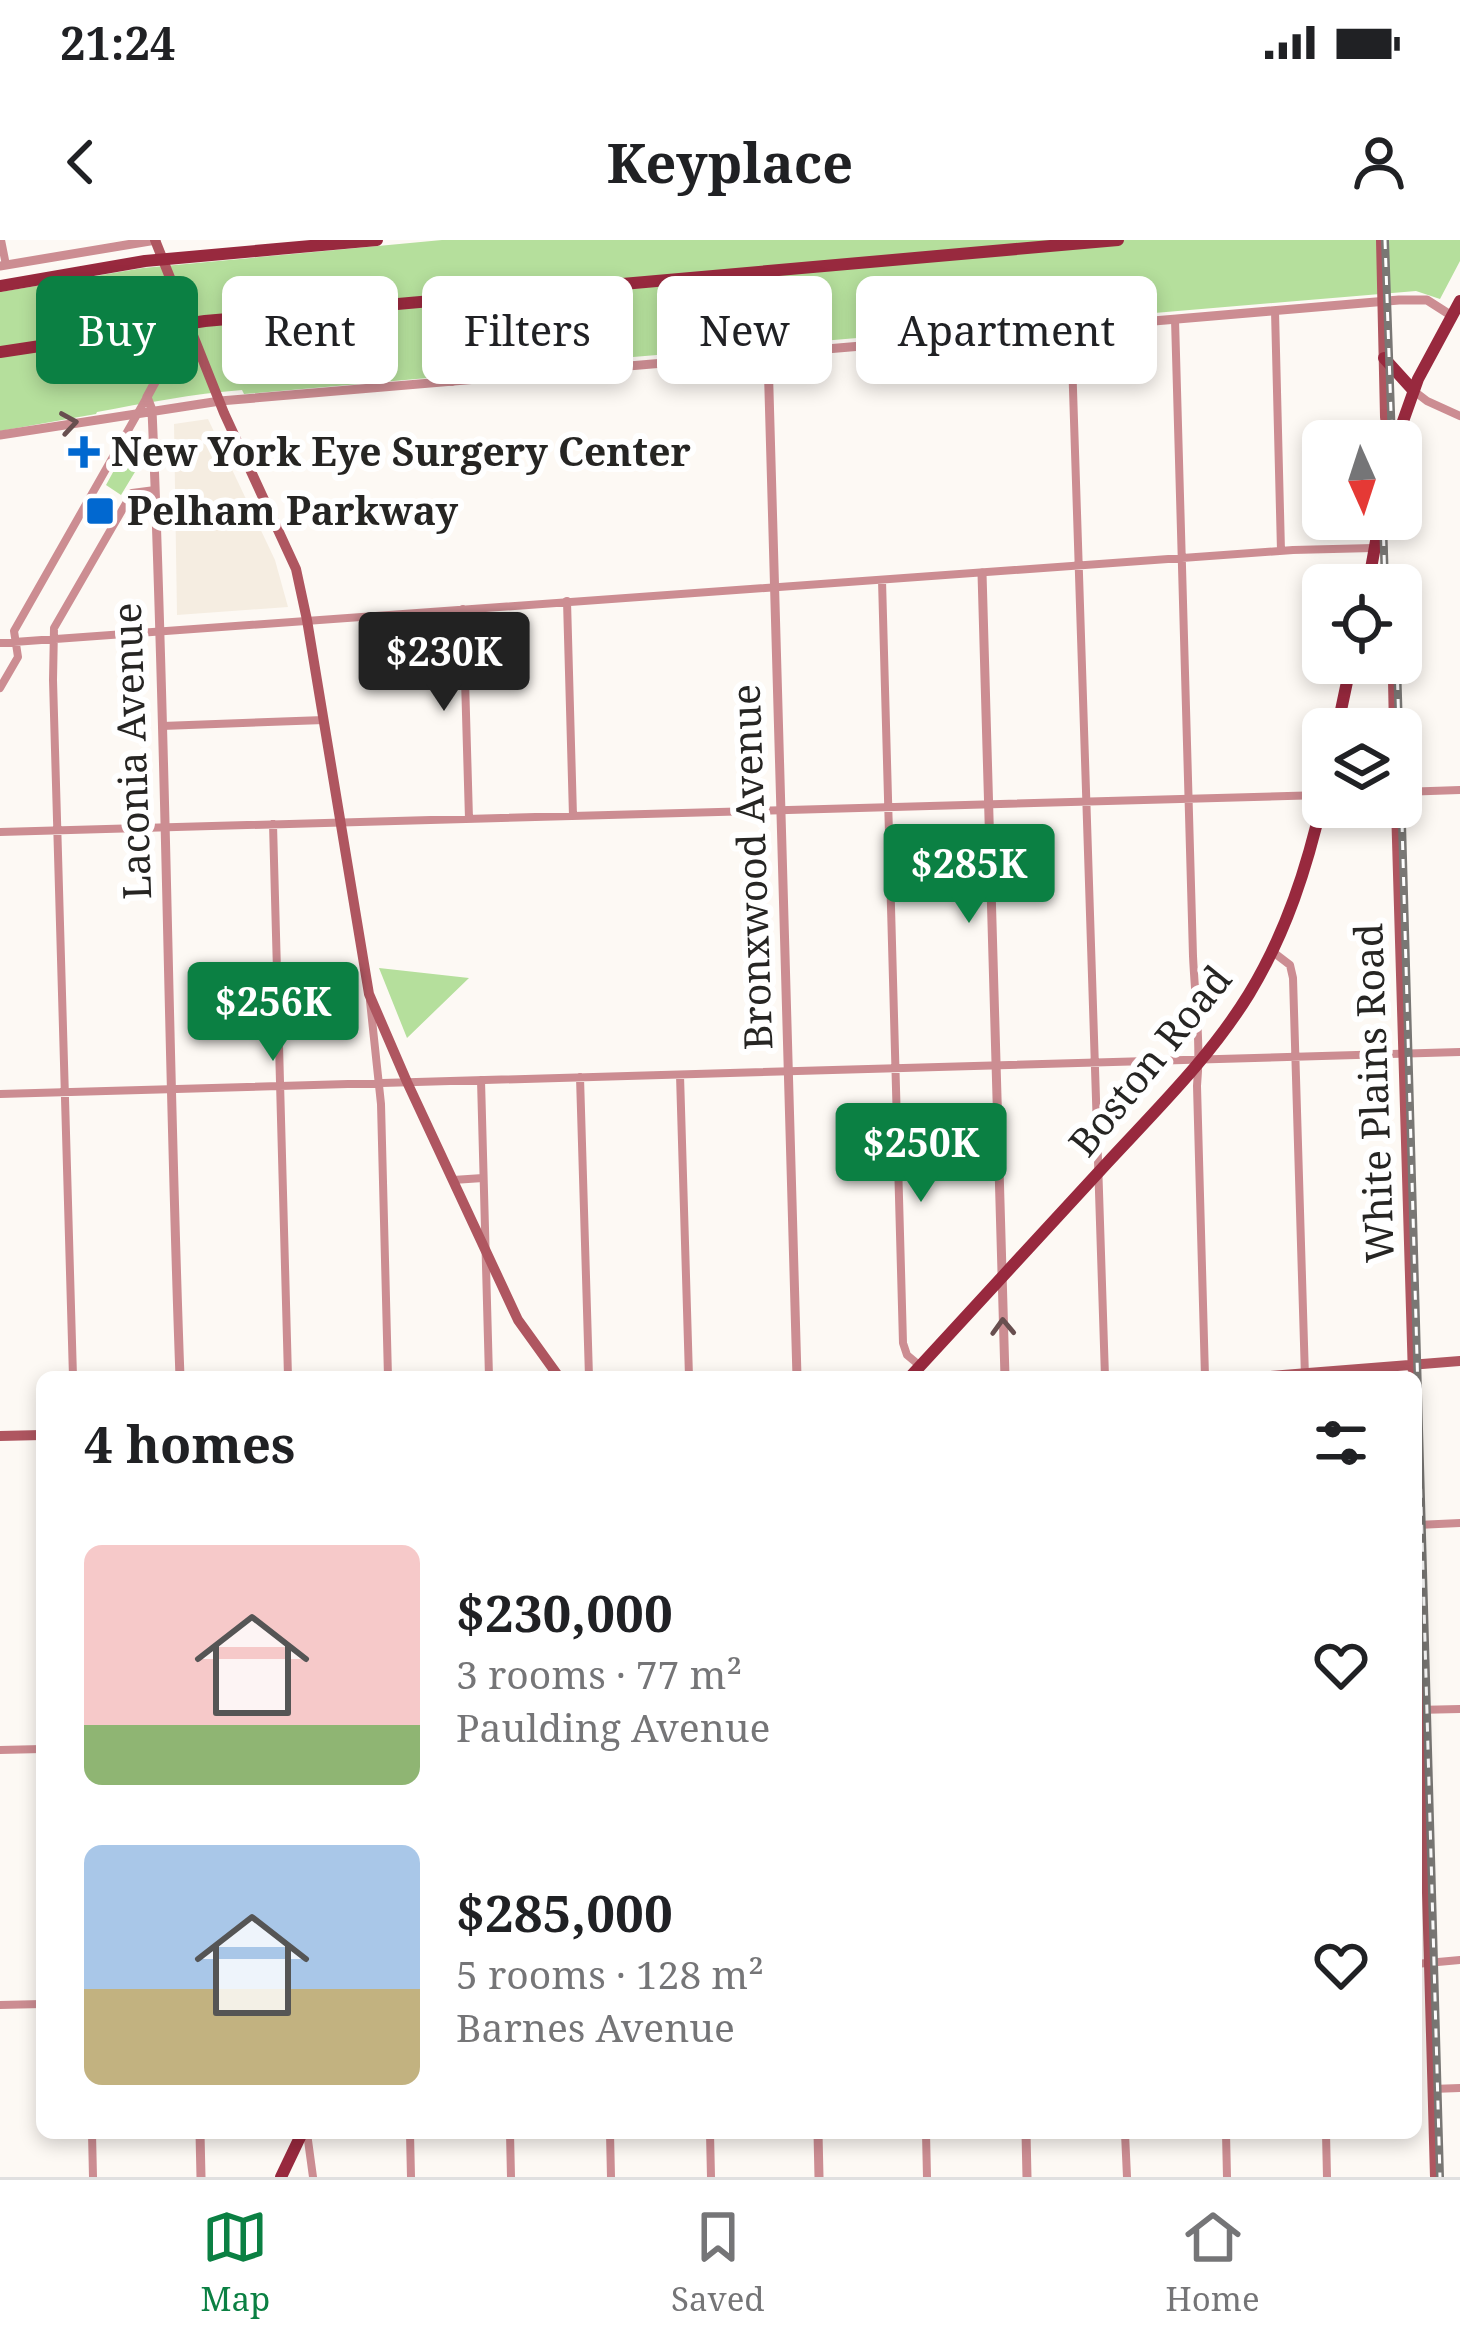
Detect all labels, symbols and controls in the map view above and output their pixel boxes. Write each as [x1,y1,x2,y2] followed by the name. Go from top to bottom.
[60,12,175,73] text: 21:24
[607,125,853,199] text: Keyplace
[48,129,114,195] icon: back
[1346,129,1412,195] icon: person
[36,276,198,384] chip: Buy
[222,276,398,384] chip: Rent
[422,276,633,384] chip: Filters
[657,276,832,384] chip: New
[856,276,1157,384] chip: Apartment
[59,412,79,437] one-way arrow
[1302,420,1422,540] north arrow
[1302,420,1422,828] map controls
[111,424,691,477] place label: New York Eye Surgery Center
[68,436,100,468] marker: New York Eye Surgery Center
[127,483,458,536] place label: Pelham Parkway
[84,495,116,527] marker: Pelham Parkway
[1302,564,1422,684] button: locate
[99,602,162,900] street label: Laconia Avenue
[360,612,528,714] pin: $230K
[386,624,502,677] text: $230K
[718,683,783,1051] street label: Bronxwood Avenue
[1302,708,1422,828] button: layers
[885,824,1053,926] pin: $285K
[911,836,1027,889] text: $285K
[1340,922,1405,1264] street label: White Plains Road
[1056,954,1242,1167] street label: Boston Road
[189,962,357,1064] pin: $256K
[215,974,331,1027] text: $256K
[837,1103,1005,1205] pin: $250K
[863,1115,979,1168] text: $250K
[990,1317,1016,1336] one-way arrow
[84,1408,295,1478] text: 4 homes
[1308,1410,1374,1476] icon: filters
[456,1577,673,1647] text: $230,000
[180,1593,324,1737] icon: home
[1308,1632,1374,1698] icon: heart
[456,1647,742,1700] text: 3 rooms · 77 m²
[456,1700,770,1753] text: Paulding Avenue
[456,1877,673,1947] text: $285,000
[180,1893,324,2037] icon: home
[1308,1932,1374,1998] icon: heart
[456,1947,764,2000] text: 5 rooms · 128 m²
[456,2000,735,2053] text: Barnes Avenue
[200,2204,270,2321] tab: Map
[671,2204,765,2321] tab: Saved
[1166,2204,1260,2321] tab: Home

